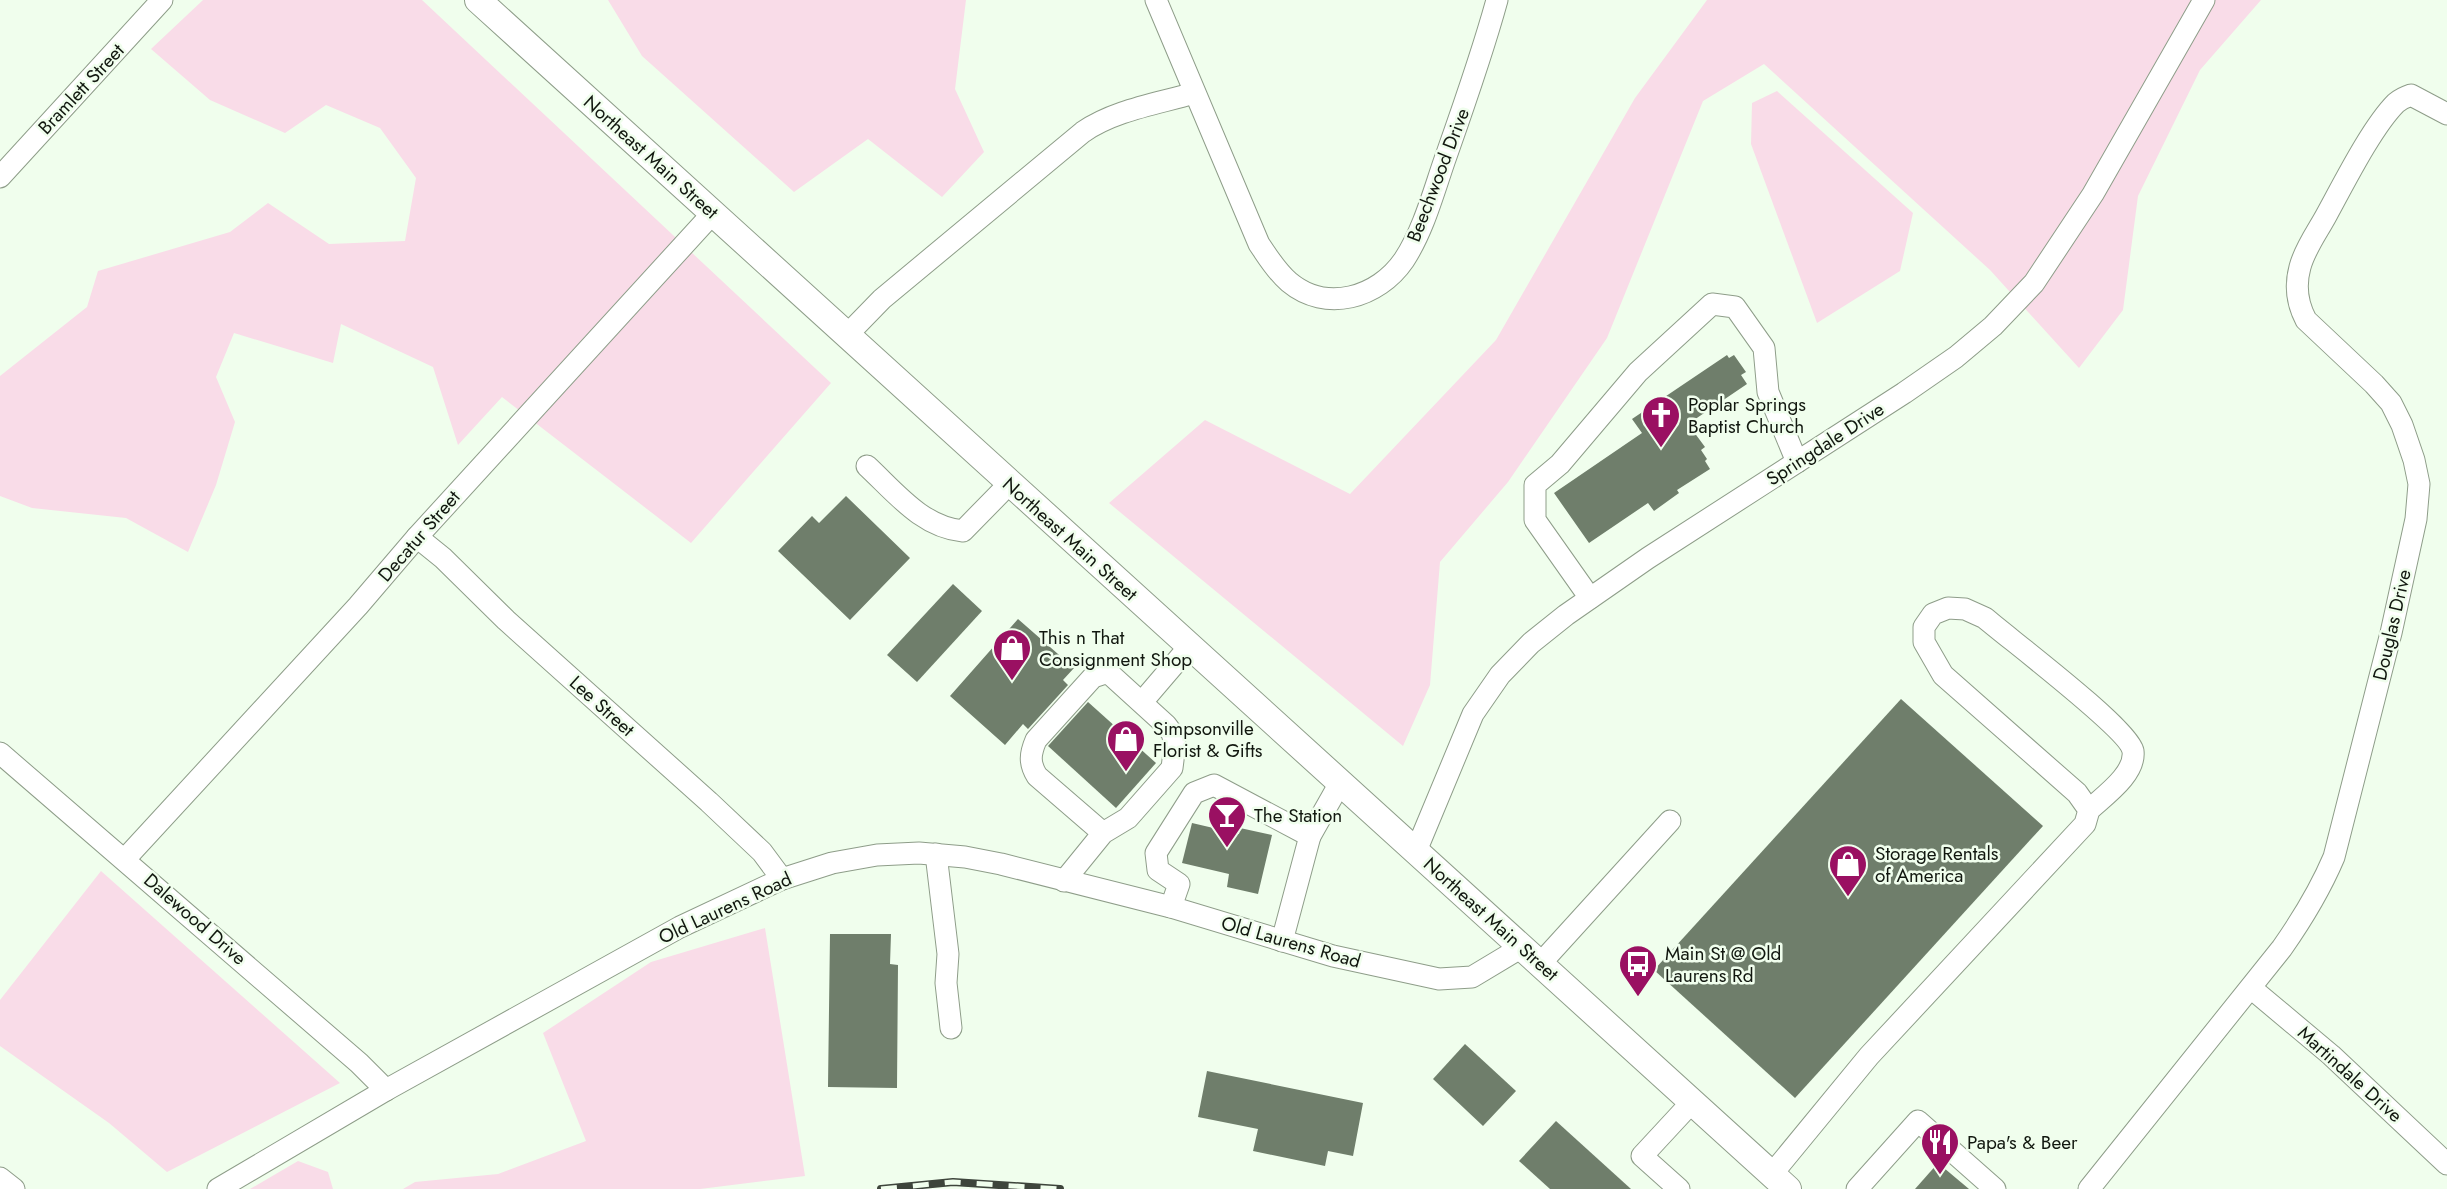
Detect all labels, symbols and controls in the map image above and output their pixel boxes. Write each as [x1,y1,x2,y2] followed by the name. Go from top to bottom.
[32,37,131,140] street label: Bramlett Street
[578,89,725,225] street label: Northeast Main Street
[1400,104,1476,246] street label: Beechwood Drive
[1688,391,1806,440] place label: Poplar Springs Baptist Church
[1640,394,1682,449] church icon: Poplar Springs Baptist Church
[1761,396,1889,492] street label: Springdale Drive
[997,471,1144,607] street label: Northeast Main Street
[372,484,467,588] street label: Decatur Street
[2366,567,2418,683] street label: Douglas Drive
[1039,624,1192,673] place label: This n That Consignment Shop
[991,627,1033,682] shop icon: This n That Consignment Shop
[564,669,641,743] street label: Lee Street
[1153,715,1263,764] place label: Simpsonville Florist & Gifts
[1105,718,1147,773] shop icon: Simpsonville Florist & Gifts
[1206,794,1248,849] bar icon: The Station
[1254,802,1342,829] place label: The Station
[1875,840,1999,889] place label: Storage Rentals of America
[1827,843,1869,898] shop icon: Storage Rentals of America
[1418,851,1565,987] street label: Northeast Main Street
[654,865,796,951] street label: Old Laurens Road
[138,867,252,971] street label: Dalewood Drive
[1218,909,1364,975] street label: Old Laurens Road
[1665,940,1781,989] place label: Main St @ Old Laurens Rd
[1617,943,1659,998] bus stop icon: Main St @ Old Laurens Rd
[2292,1020,2408,1129] street label: Martindale Drive
[1919,1121,1961,1176] restaurant icon: Papa's & Beer
[1967,1129,2078,1156] place label: Papa's & Beer

